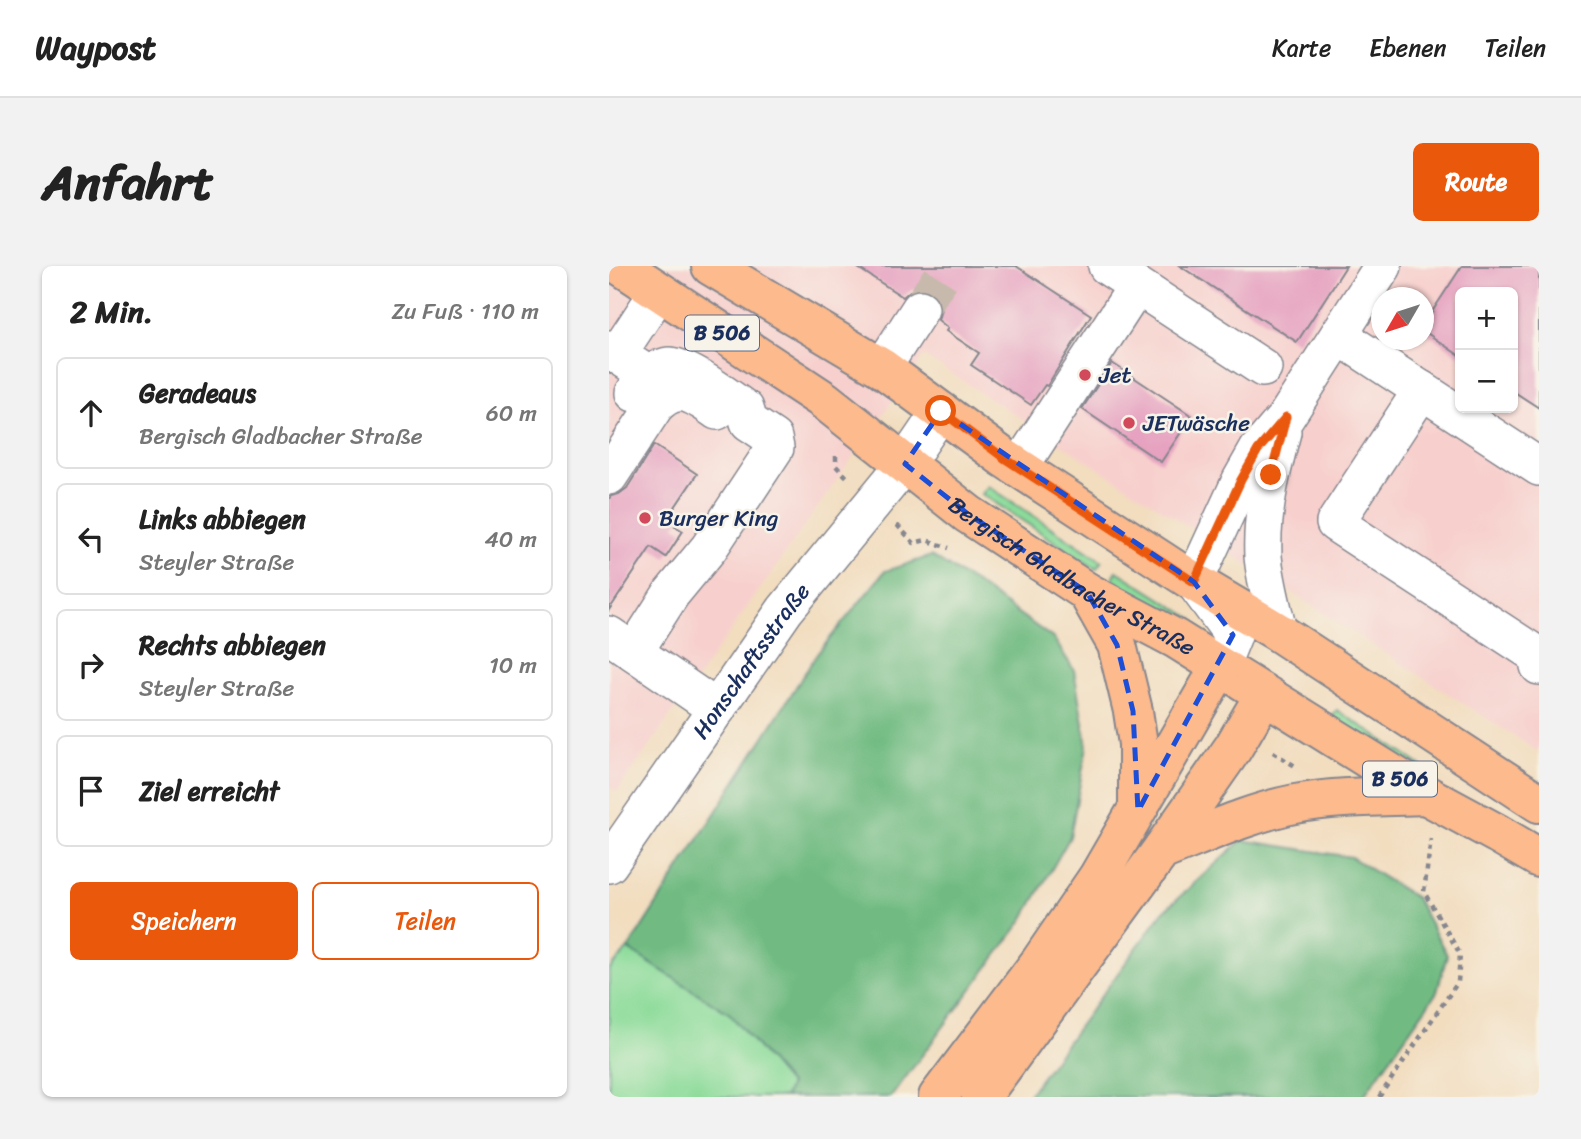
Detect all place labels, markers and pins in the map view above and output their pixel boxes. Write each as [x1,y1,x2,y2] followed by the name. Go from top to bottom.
[1098,355,1132,396] place label: Jet
[1077,367,1093,383] marker: Jet
[1142,403,1250,444] place label: JETwäsche
[1121,415,1137,431] marker: JETwäsche
[659,498,779,539] place label: Burger King
[637,510,653,526] marker: Burger King

